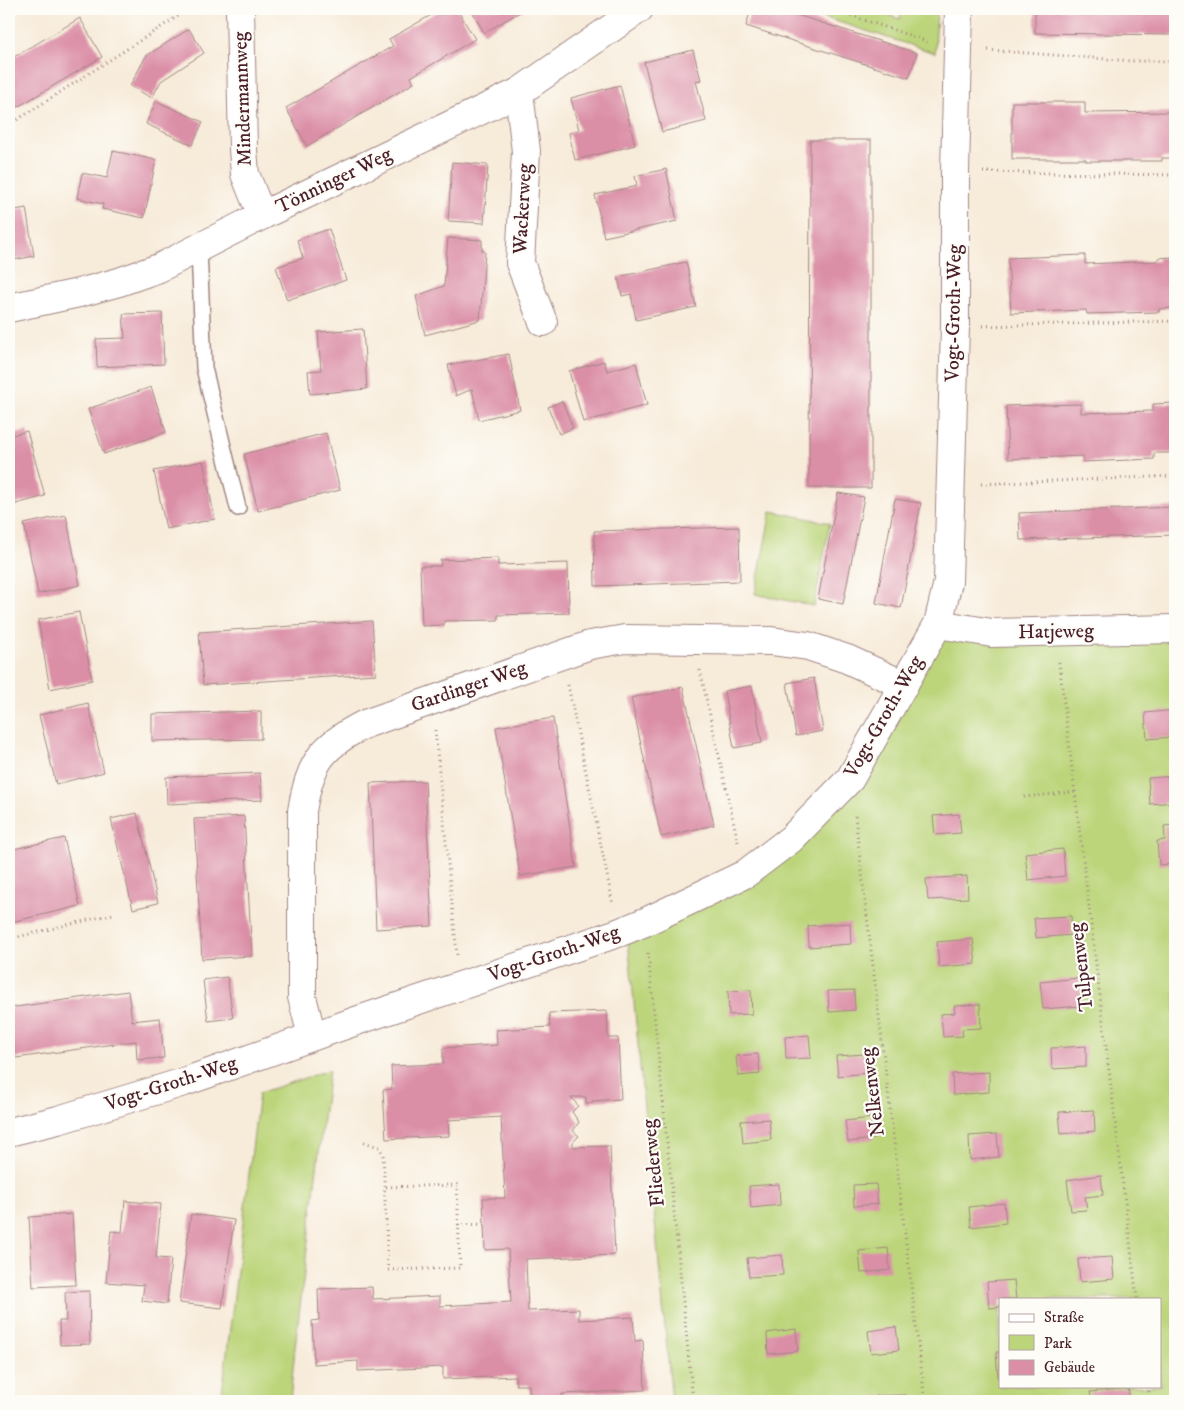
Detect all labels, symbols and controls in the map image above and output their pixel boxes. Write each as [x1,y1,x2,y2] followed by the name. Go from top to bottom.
[228,31,258,167] street label: Mindermannweg
[272,142,396,220] street label: Tönninger Weg
[508,163,538,256] street label: Wackerweg
[940,244,968,383] street label: Vogt-Groth-Weg
[1018,619,1094,645] street label: Hatjeweg
[838,651,929,783] street label: Vogt-Groth-Weg
[408,655,530,718] street label: Gardinger Weg
[484,920,623,988] street label: Vogt-Groth-Weg
[1064,921,1100,1013] street label: Tulpenweg
[855,1046,891,1138] street label: Nelkenweg
[101,1051,240,1117] street label: Vogt-Groth-Weg
[637,1117,671,1208] street label: Fliederweg
[999,1298,1162,1388] legend
[1044,1308,1084,1327] text: Straße
[1044,1334,1073,1353] text: Park
[1044,1358,1095,1377] text: Gebäude

